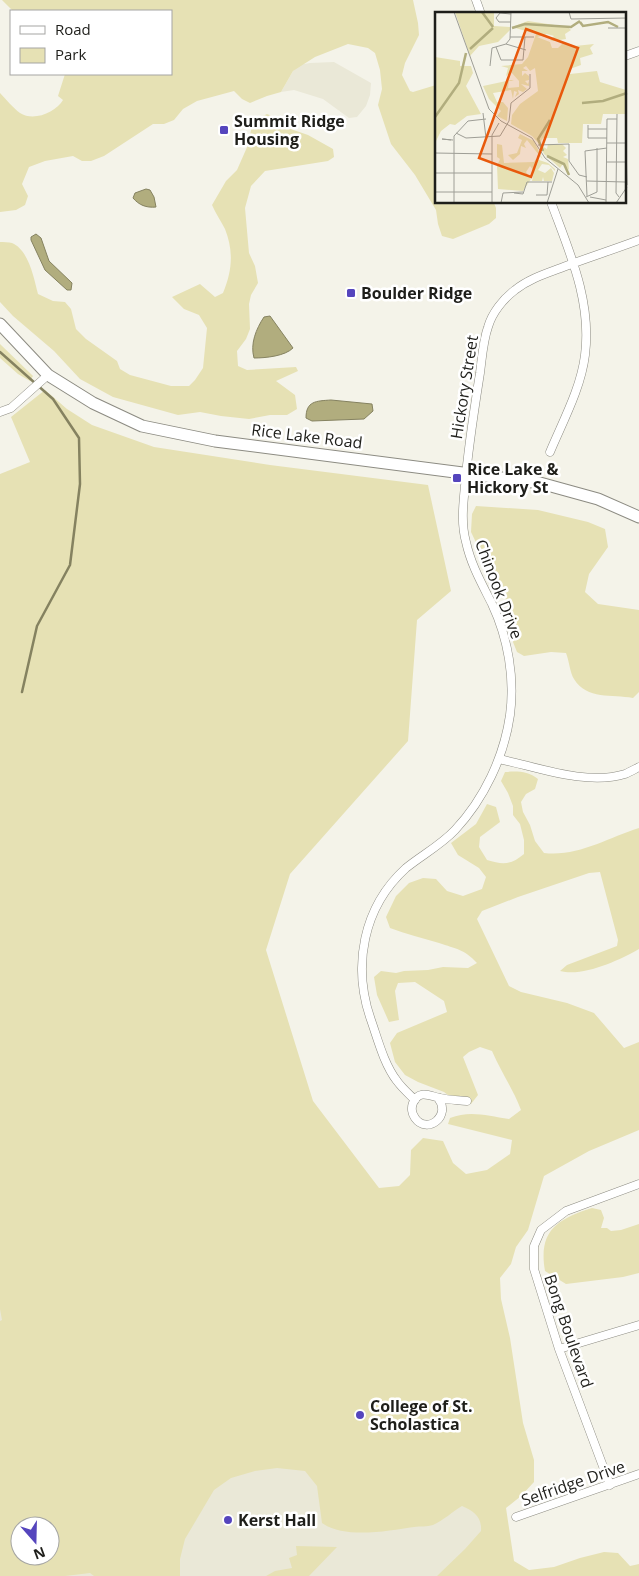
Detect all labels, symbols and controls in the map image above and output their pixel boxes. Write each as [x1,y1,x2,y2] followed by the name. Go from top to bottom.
[10,10,172,75] legend
[435,12,626,204] inset map
[55,19,91,39] text: Road
[55,44,86,64] text: Park
[234,110,345,150] place label: Summit Ridge Housing
[218,124,230,136] marker: Summit Ridge Housing
[361,282,472,304] place label: Boulder Ridge
[345,287,357,299] marker: Boulder Ridge
[445,333,483,441] street label: Hickory Street
[250,418,364,454] street label: Rice Lake Road
[467,458,559,498] place label: Rice Lake & Hickory St
[451,472,463,484] marker: Rice Lake & Hickory St
[470,536,528,642] street label: Chinook Drive
[539,1271,599,1391] street label: Bong Boulevard
[370,1395,473,1435] place label: College of St. Scholastica
[354,1409,366,1421] marker: College of St. Scholastica
[518,1455,628,1511] street label: Selfridge Drive
[238,1509,316,1531] place label: Kerst Hall
[222,1514,234,1526] marker: Kerst Hall
[10,1516,60,1566] north arrow
[31,1543,48,1565] text: N

